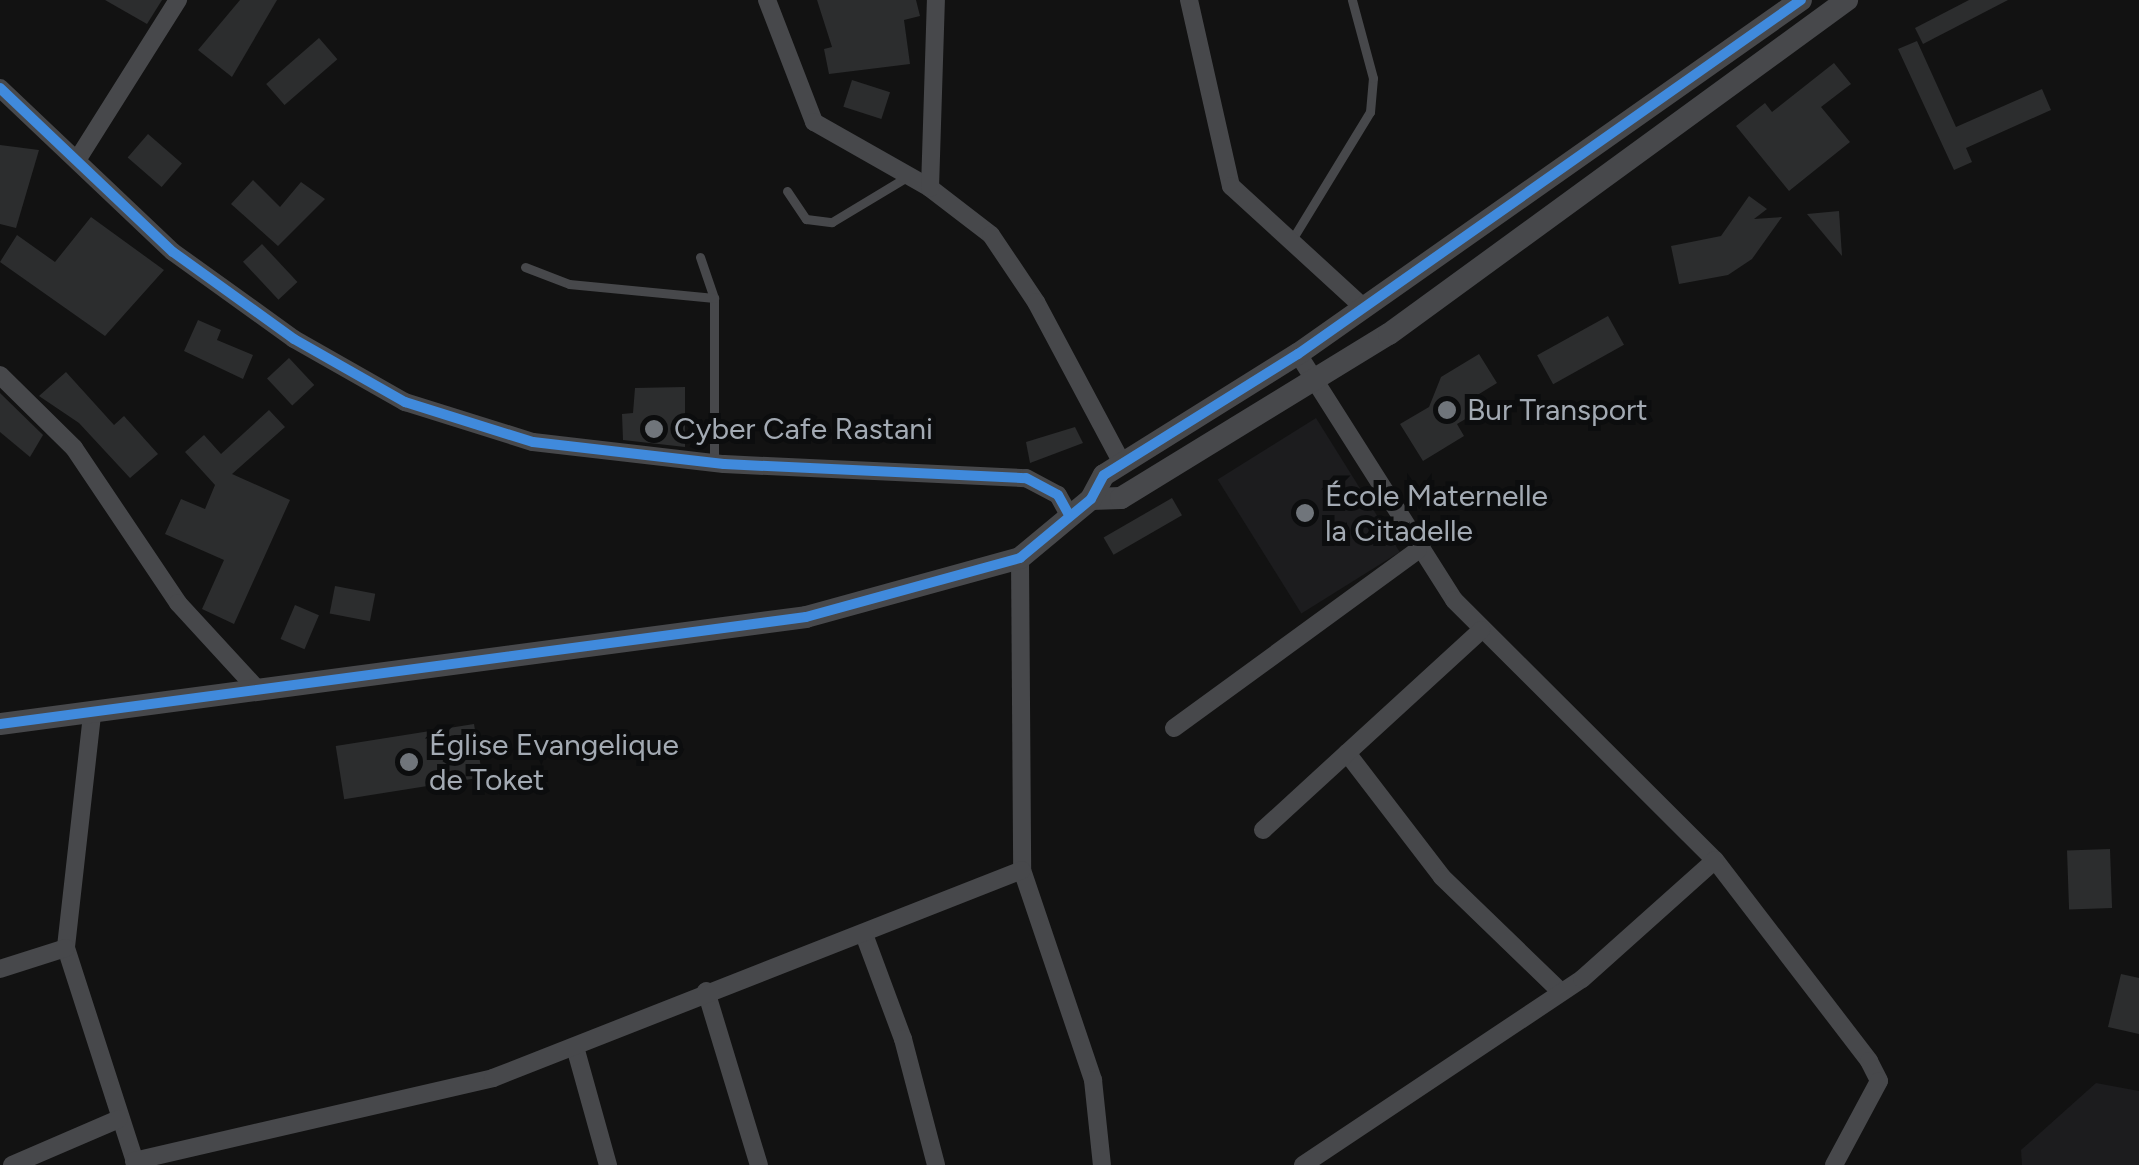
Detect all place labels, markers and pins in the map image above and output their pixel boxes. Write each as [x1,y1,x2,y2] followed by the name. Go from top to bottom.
[1467,392,1648,428] place label: Bur Transport
[1436,399,1458,421] marker: Bur Transport
[674,411,933,447] place label: Cyber Cafe Rastani
[643,418,665,440] marker: Cyber Cafe Rastani
[1325,478,1548,548] place label: École Maternelle la Citadelle
[1294,502,1316,524] marker: École Maternelle la Citadelle
[429,727,679,798] place label: Église Evangelique de Toket
[398,751,420,773] marker: Église Evangelique de Toket

